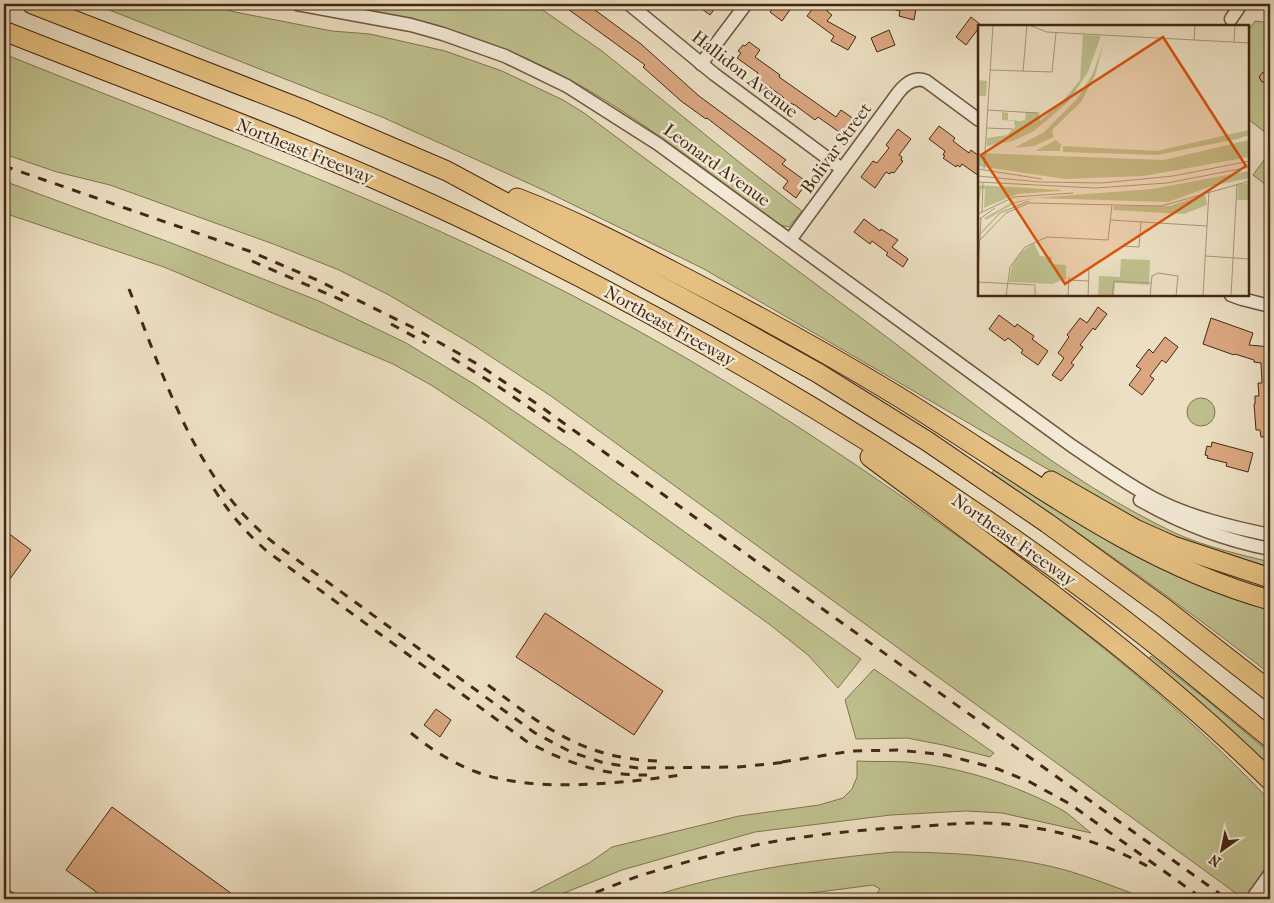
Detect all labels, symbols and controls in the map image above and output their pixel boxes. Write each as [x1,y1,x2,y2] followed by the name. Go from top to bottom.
[978,25,1249,296] inset map
[687,26,802,122] street label: Hallidon Avenue
[797,98,877,198] street label: Bolivar Street
[233,114,378,189] street label: Northeast Freeway
[659,120,774,211] street label: Leonard Avenue
[601,282,740,372] street label: Northeast Freeway
[948,490,1081,592] street label: Northeast Freeway
[1196,826,1246,876] north arrow
[1206,850,1224,871] text: N

